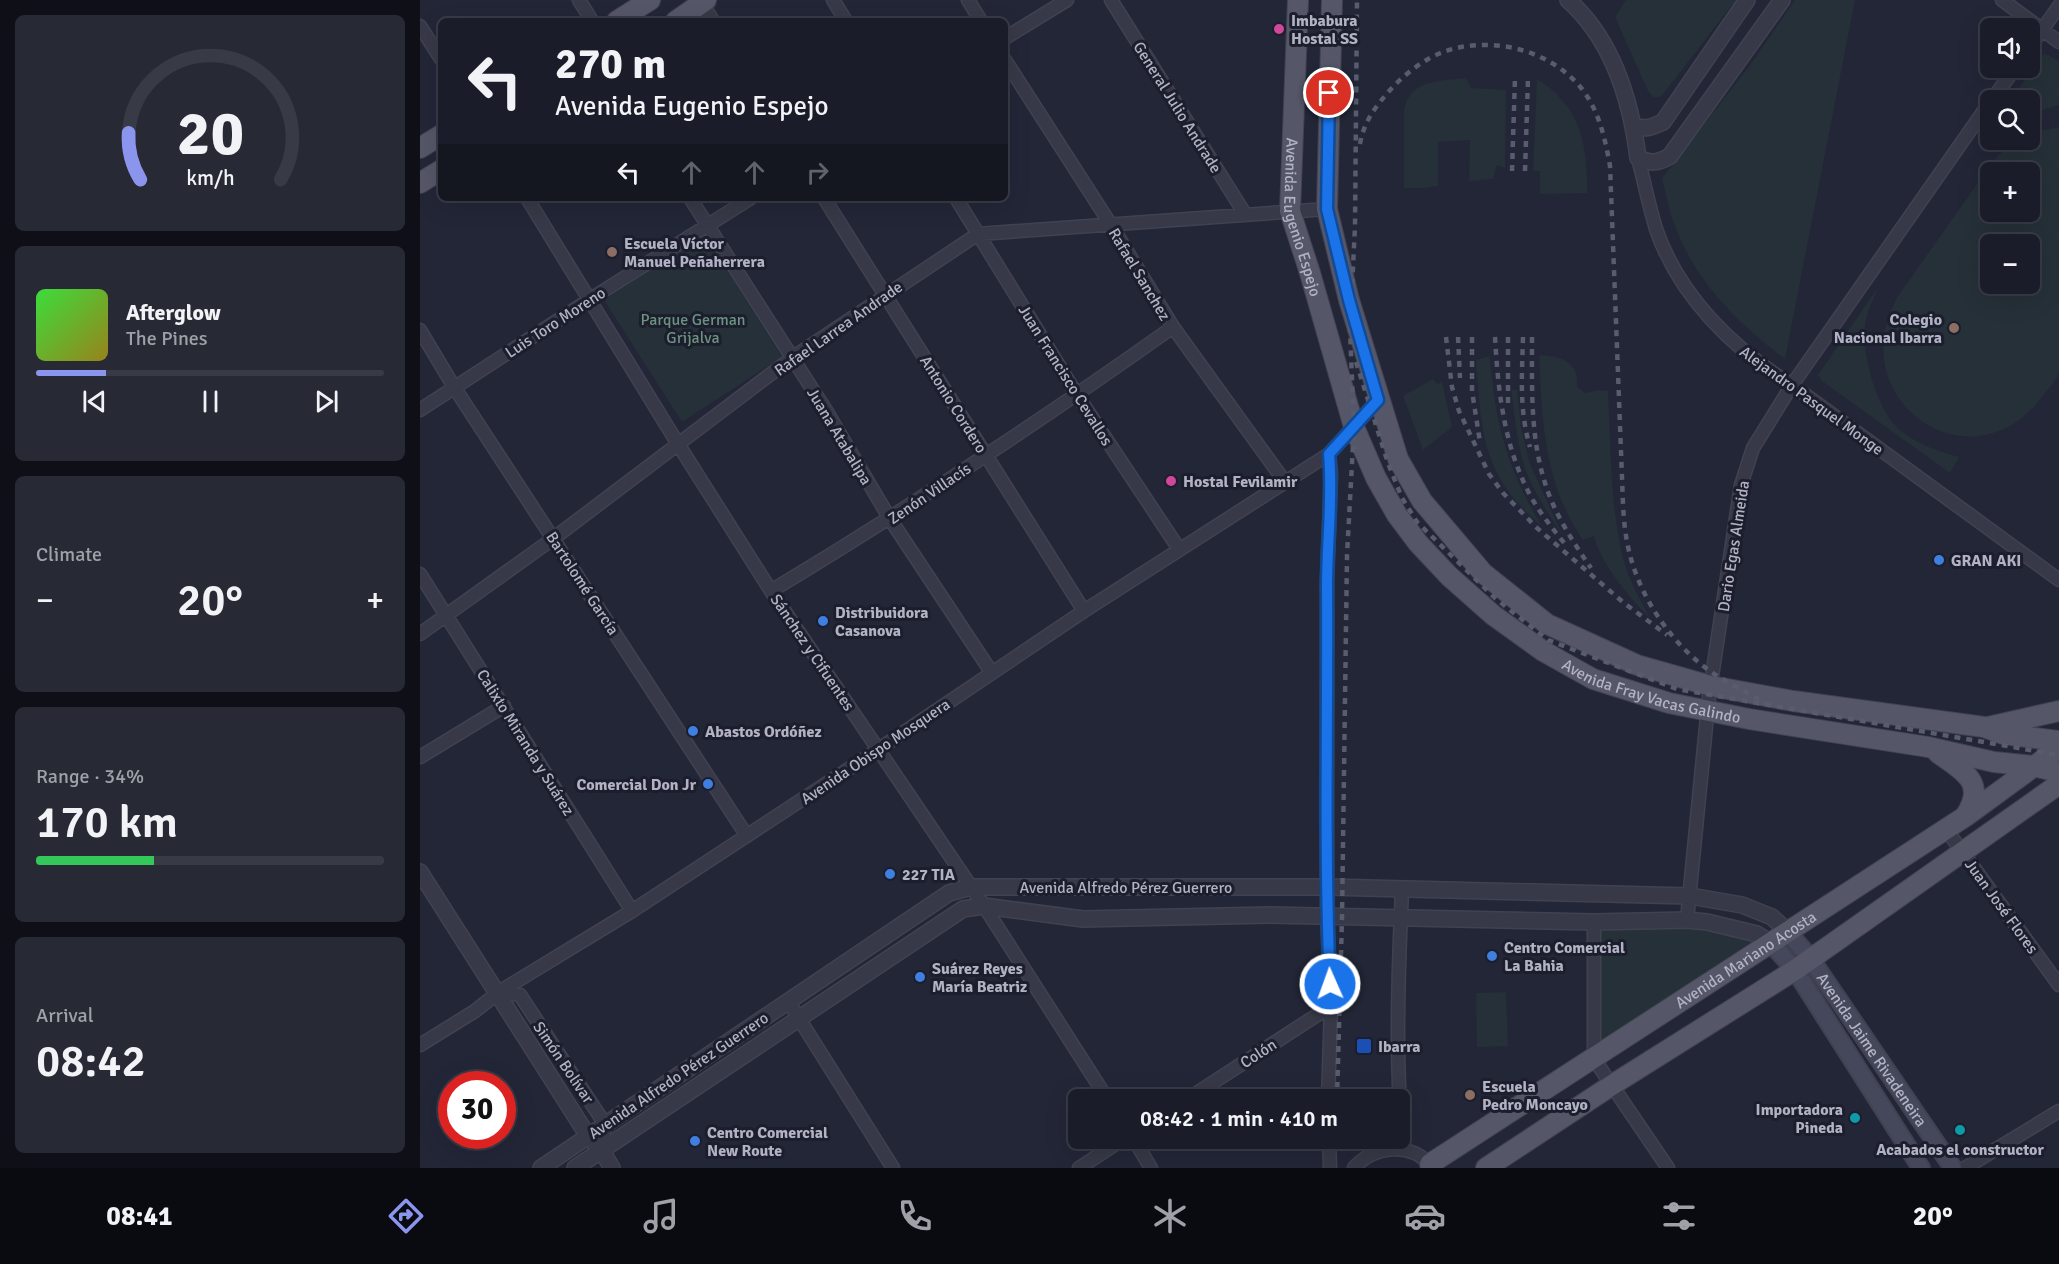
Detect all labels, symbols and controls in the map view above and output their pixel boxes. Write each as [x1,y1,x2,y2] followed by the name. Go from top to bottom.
[1291,11,1358,49] place label: Imbabura Hostal SS
[1980,18,2040,294] map controls
[1980,18,2040,78] button: sound
[1272,22,1286,36] marker: Imbabura Hostal SS
[1129,38,1226,177] street label: General Julio Andrade
[555,39,666,90] text: 270 m
[456,42,534,120] icon: left
[1303,67,1354,118] pin
[1312,76,1345,109] icon: arrive
[555,90,828,123] text: Avenida Eugenio Espejo
[1980,90,2040,150] button: search
[176,95,244,172] text: 20
[1279,137,1325,299] street label: Avenida Eugenio Espejo
[612,156,645,189] icon: left
[675,156,708,189] icon: ahead
[738,156,771,189] icon: ahead
[801,156,834,189] icon: right
[1980,162,2040,222] button: +
[186,165,234,191] text: km/h
[1104,225,1175,324] street label: Rafael Sanchez
[624,234,765,272] place label: Escuela Víctor Manuel Peñaherrera
[1980,234,2040,294] button: −
[605,245,619,259] marker: Escuela Víctor Manuel Peñaherrera
[771,277,907,381] street label: Rafael Larrea Andrade
[502,283,609,363] street label: Luis Toro Moreno
[126,299,221,326] text: Afterglow
[1014,301,1117,450] street label: Juan Francisco Cevallos
[640,310,746,348] park label: Parque German Grijalva
[1834,310,1942,348] place label: Colegio Nacional Ibarra
[1947,321,1961,335] marker: Colegio Nacional Ibarra
[126,326,208,351] text: The Pines
[1736,342,1887,460] street label: Alejandro Pasquel Monge
[915,352,991,457] street label: Antonio Cordero
[802,384,876,489] street label: Juana Atabalipa
[78,385,111,418] icon: previous
[194,385,227,418] icon: pause
[310,385,343,418] icon: next
[884,459,975,529] street label: Zenón Villacís
[1183,472,1298,492] place label: Hostal Fevilamir
[1164,474,1178,488] marker: Hostal Fevilamir
[1714,479,1754,613] street label: Dario Egas Almeida
[541,528,623,639] street label: Bartolomé García
[36,542,102,567] text: Climate
[1951,551,2021,571] place label: GRAN AKI
[1932,553,1946,567] marker: GRAN AKI
[177,573,243,628] text: 20°
[36,580,54,621] text: −
[366,580,384,621] text: +
[766,590,859,715] street label: Sánchez y Cifuentes
[835,603,928,641] place label: Distribuidora Casanova
[816,614,830,628] marker: Distribuidora Casanova
[1558,655,1742,728] street label: Avenida Fray Vacas Galindo
[472,666,578,819] street label: Calixto Miranda y Suárez
[797,694,954,809] street label: Avenida Obispo Mosquera
[705,722,822,742] place label: Abastos Ordóñez
[686,724,700,738] marker: Abastos Ordóñez
[36,764,144,789] text: Range · 34%
[577,775,697,795] place label: Comercial Don Jr
[701,777,715,791] marker: Comercial Don Jr
[36,795,178,850] text: 170 km
[1960,855,2042,958] street label: Juan José Flores
[902,865,956,885] place label: 227 TIA
[883,867,897,881] marker: 227 TIA
[1020,878,1232,898] street label: Avenida Alfredo Pérez Guerrero
[1672,907,1820,1013] street label: Avenida Mariano Acosta
[1504,938,1625,976] place label: Centro Comercial La Bahia
[1485,949,1499,963] marker: Centro Comercial La Bahia
[1298,952,1362,1016] position arrow
[932,959,1027,997] place label: Suárez Reyes María Beatriz
[1812,969,1931,1131] street label: Avenida Jaime Rivadeneira
[913,970,927,984] marker: Suárez Reyes María Beatriz
[36,1003,94,1028] text: Arrival
[585,1008,772,1144] street label: Avenida Alfredo Pérez Guerrero
[528,1018,598,1107] street label: Simón Bolívar
[36,1034,146,1089] text: 08:42
[1237,1035,1281,1073] street label: Colón
[1355,1037,1373,1055] marker: Ibarra
[1378,1037,1421,1057] place label: Ibarra
[438,1071,516,1149] speed limit sign: 30
[1482,1077,1588,1115] place label: Escuela Pedro Moncayo
[1463,1088,1477,1102] marker: Escuela Pedro Moncayo
[1756,1100,1843,1138] place label: Importadora Pineda
[1140,1105,1338,1132] text: 08:42 · 1 min · 410 m
[1848,1111,1862,1125] marker: Importadora Pineda
[707,1123,828,1161] place label: Centro Comercial New Route
[1953,1123,1967,1137] marker: Acabados el constructor
[688,1134,702,1148] marker: Centro Comercial New Route
[1876,1140,2044,1160] place label: Acabados el constructor
[385,1195,427,1237] icon: directions
[640,1195,682,1237] icon: music
[894,1195,936,1237] icon: phone
[1149,1195,1191,1237] icon: climate
[1404,1195,1446,1237] icon: car
[1658,1195,1700,1237] icon: filters
[106,1200,173,1233] text: 08:41
[1913,1200,1953,1233] text: 20°

